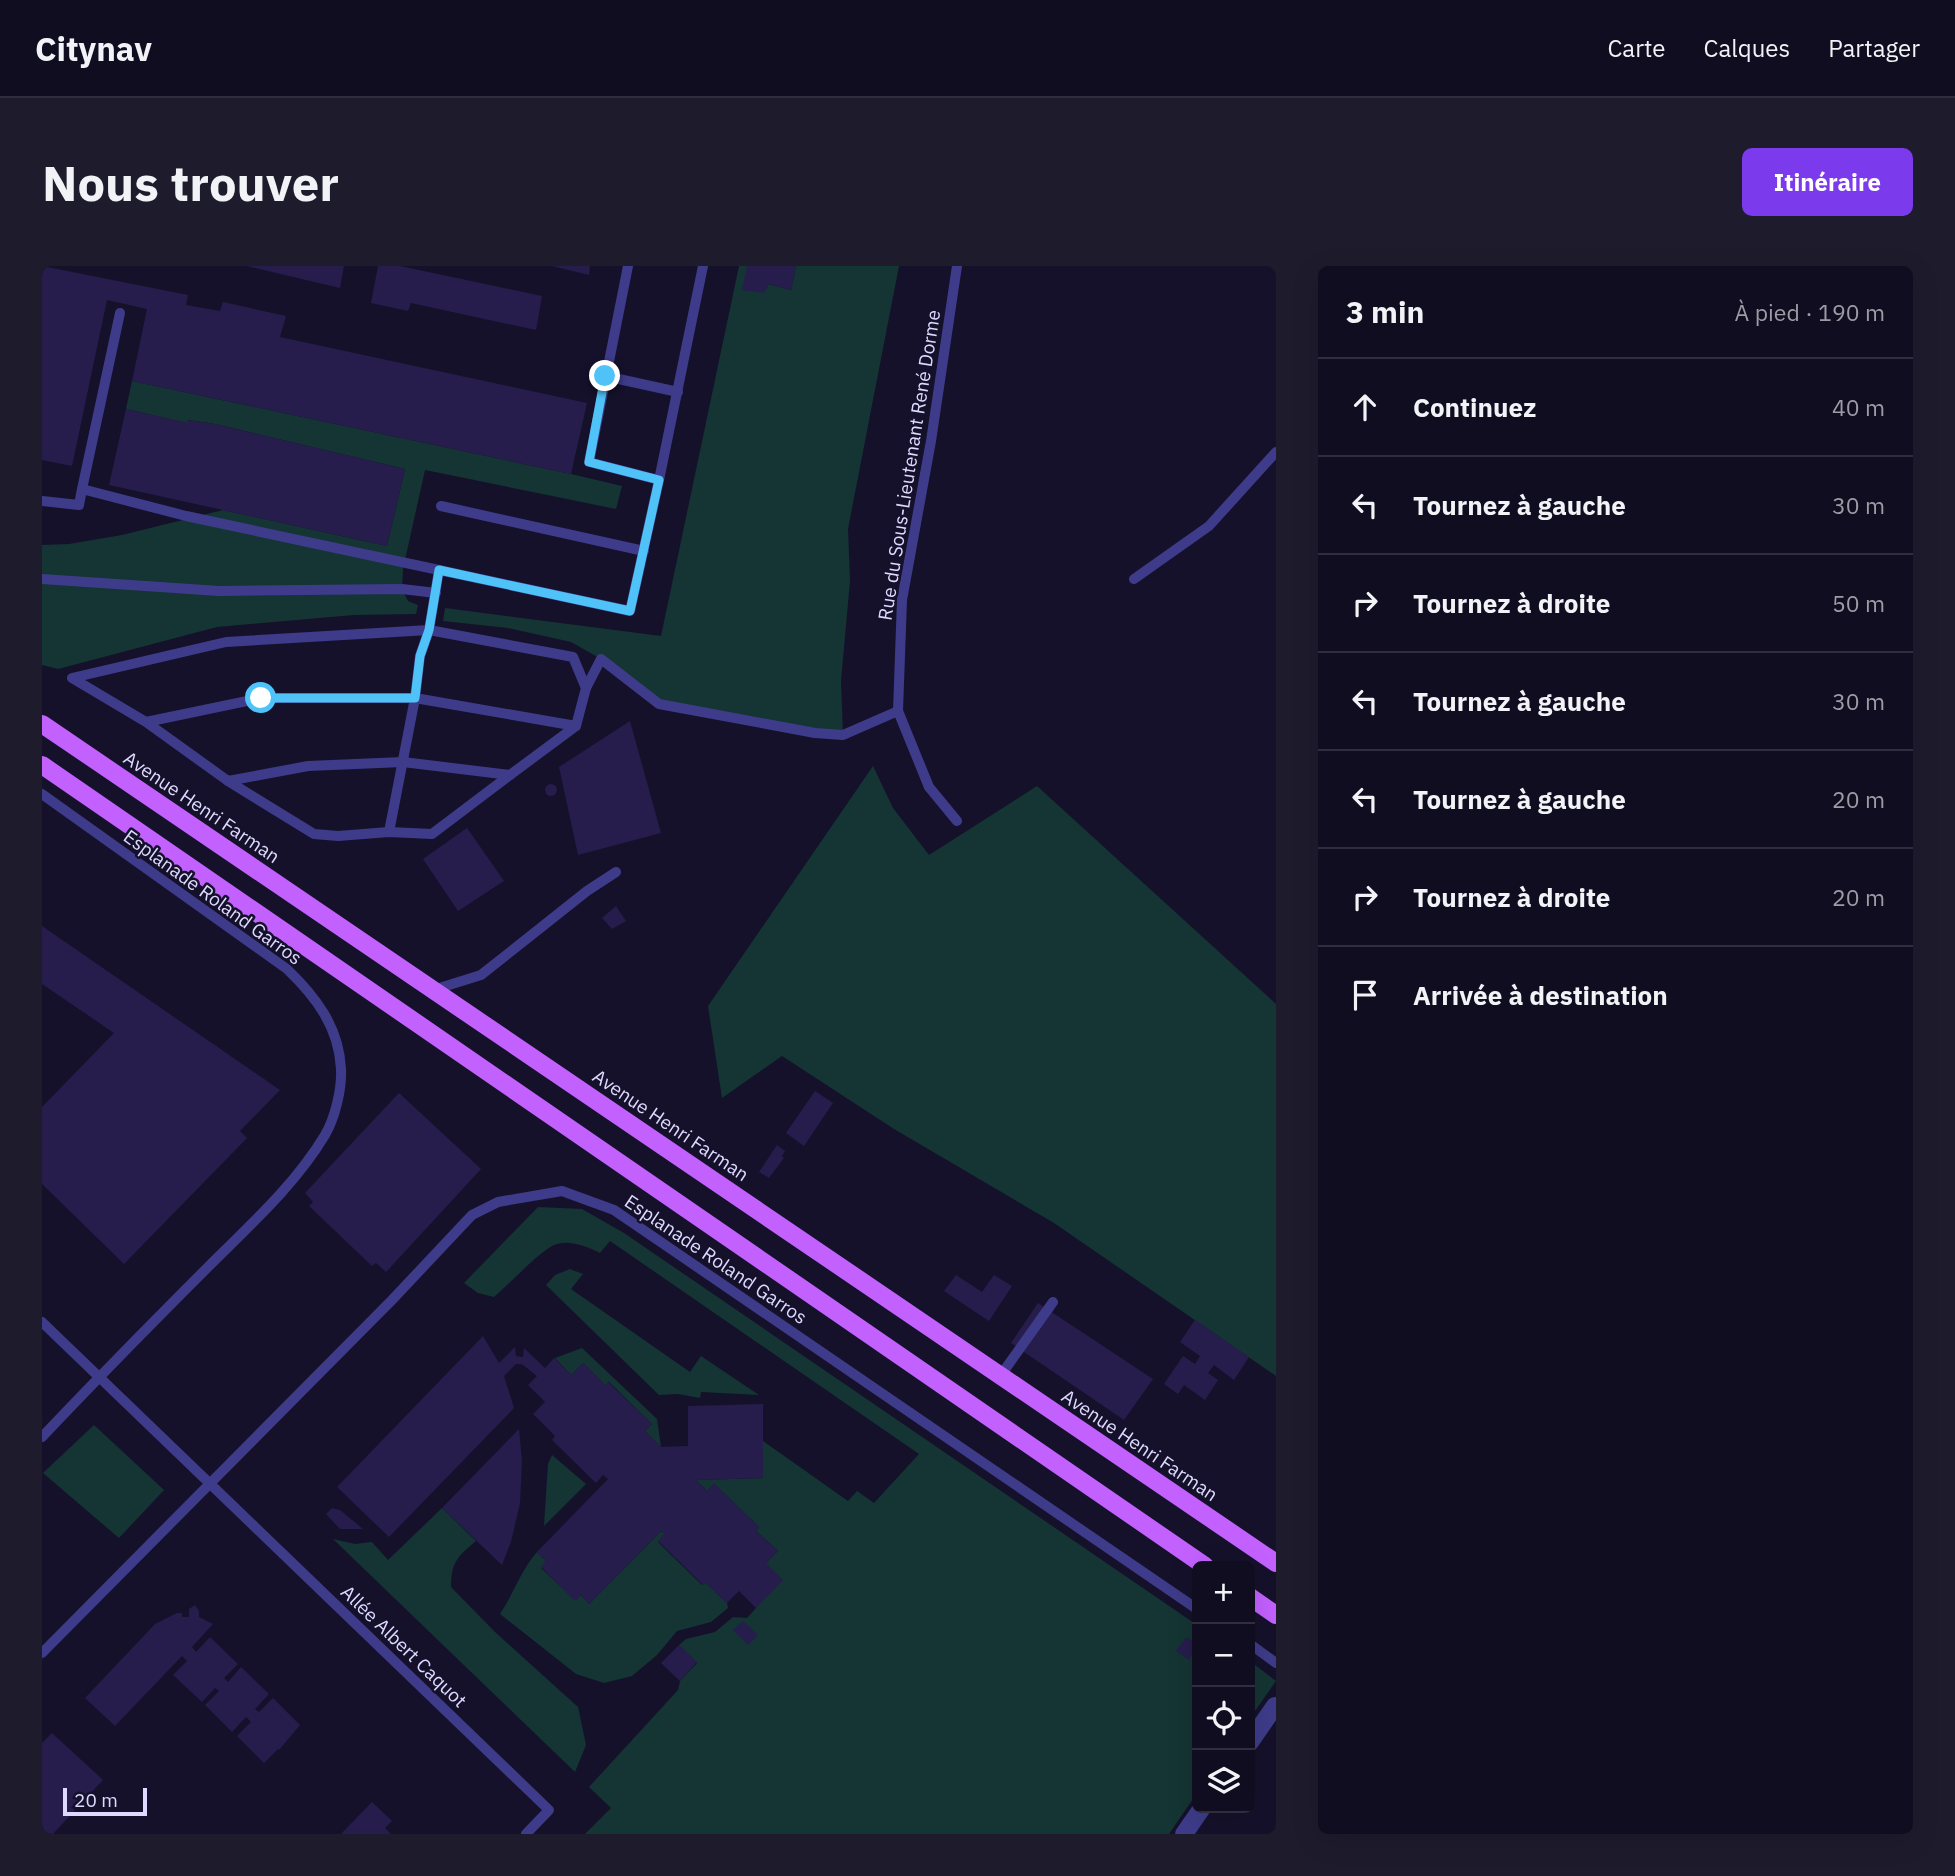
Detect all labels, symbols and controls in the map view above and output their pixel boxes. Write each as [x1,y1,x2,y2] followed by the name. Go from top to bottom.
[35,27,152,70] text: Citynav
[1607,32,1666,64] text: Carte
[1704,32,1790,64] text: Calques
[1828,32,1920,64] text: Partager
[1742,148,1913,216] button: Itinéraire
[42,151,339,214] text: Nous trouver
[1346,292,1424,331] text: 3 min
[1735,297,1885,327] text: À pied · 190 m
[873,308,945,622] street label: Rue du Sous-Lieutenant René Dorme
[589,360,620,391] route end
[1346,388,1384,426] icon: ahead
[1413,390,1536,424] text: Continuez
[1832,392,1885,422] text: 40 m
[1346,486,1384,524] icon: left
[1413,488,1626,522] text: Tournez à gauche
[1832,490,1885,520] text: 30 m
[1346,584,1384,622] icon: right
[1413,586,1610,620] text: Tournez à droite
[1832,588,1885,618] text: 50 m
[245,682,276,713] route start
[1346,682,1384,720] icon: left
[1413,684,1626,718] text: Tournez à gauche
[1832,686,1885,716] text: 30 m
[119,746,285,868] street label: Avenue Henri Farman
[1346,780,1384,818] icon: left
[1413,782,1626,816] text: Tournez à gauche
[1832,784,1885,814] text: 20 m
[119,824,307,970] street label: Esplanade Roland Garros
[1346,878,1384,916] icon: right
[1413,880,1610,914] text: Tournez à droite
[1832,882,1885,912] text: 20 m
[1346,976,1384,1014] icon: arrive
[1413,978,1668,1012] text: Arrivée à destination
[588,1064,754,1186] street label: Avenue Henri Farman
[620,1189,812,1329] street label: Esplanade Roland Garros
[1057,1384,1223,1506] street label: Avenue Henri Farman
[1192,1561,1255,1813] map controls
[1192,1561,1255,1624] button: +
[336,1580,472,1712] street label: Allée Albert Caquot
[1192,1624,1255,1687] button: −
[1192,1687,1255,1750] button: locate
[1192,1750,1255,1813] button: layers
[63,1785,147,1817] scale bar
[74,1788,118,1812] text: 20 m

